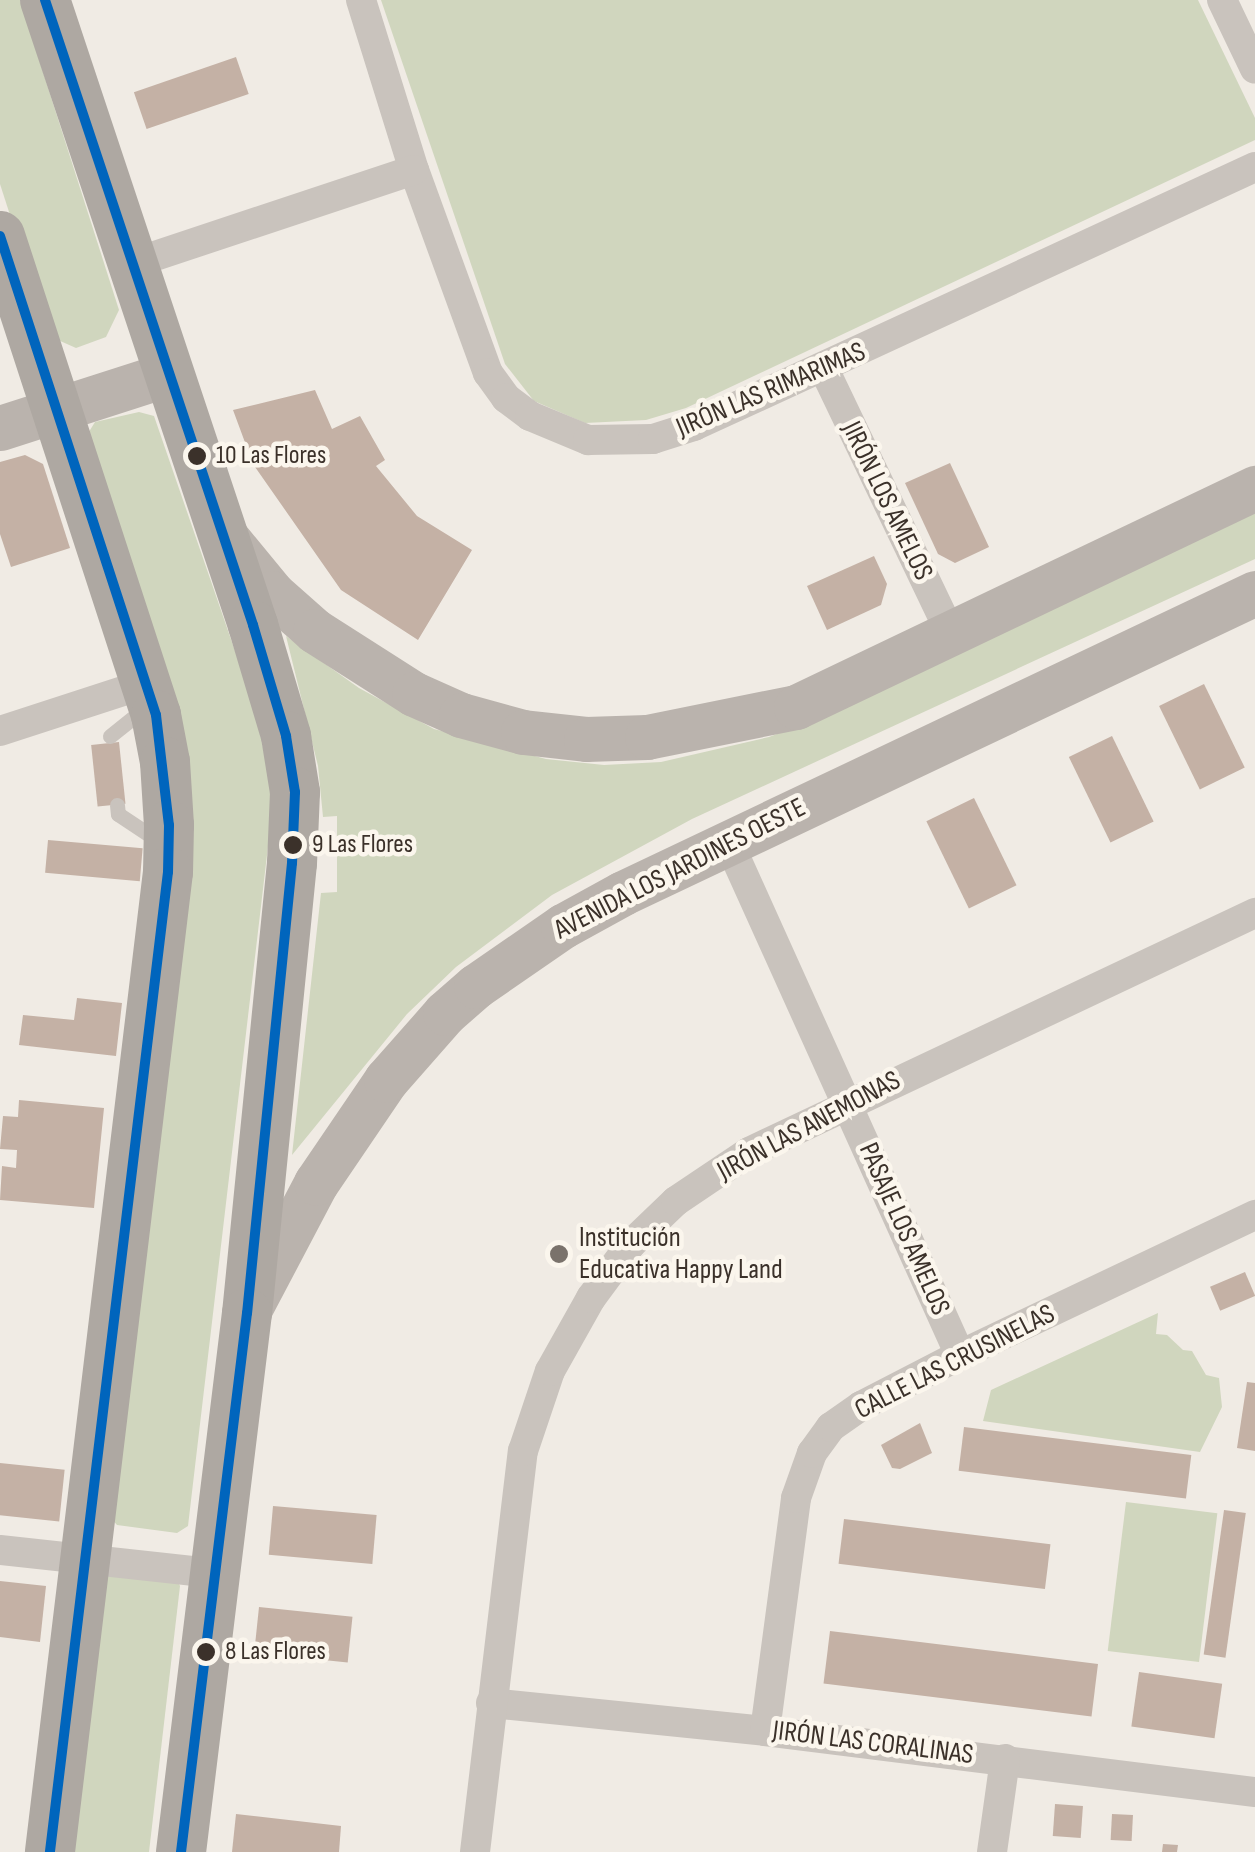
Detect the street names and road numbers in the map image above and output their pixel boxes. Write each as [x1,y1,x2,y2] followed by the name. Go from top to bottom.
[671,335,871,445] street label: JIRÓN LAS RIMARIMAS
[834,416,940,586] street label: JIRÓN LOS AMELOS
[549,791,811,947] street label: AVENIDA LOS JARDINES OESTE
[712,1064,906,1188] street label: JIRÓN LAS ANEMONAS
[851,1138,957,1320] street label: PASAJE LOS AMELOS
[850,1297,1060,1427] street label: CALLE LAS CRUSINELAS
[771,1714,975,1772] street label: JIRÓN LAS CORALINAS

